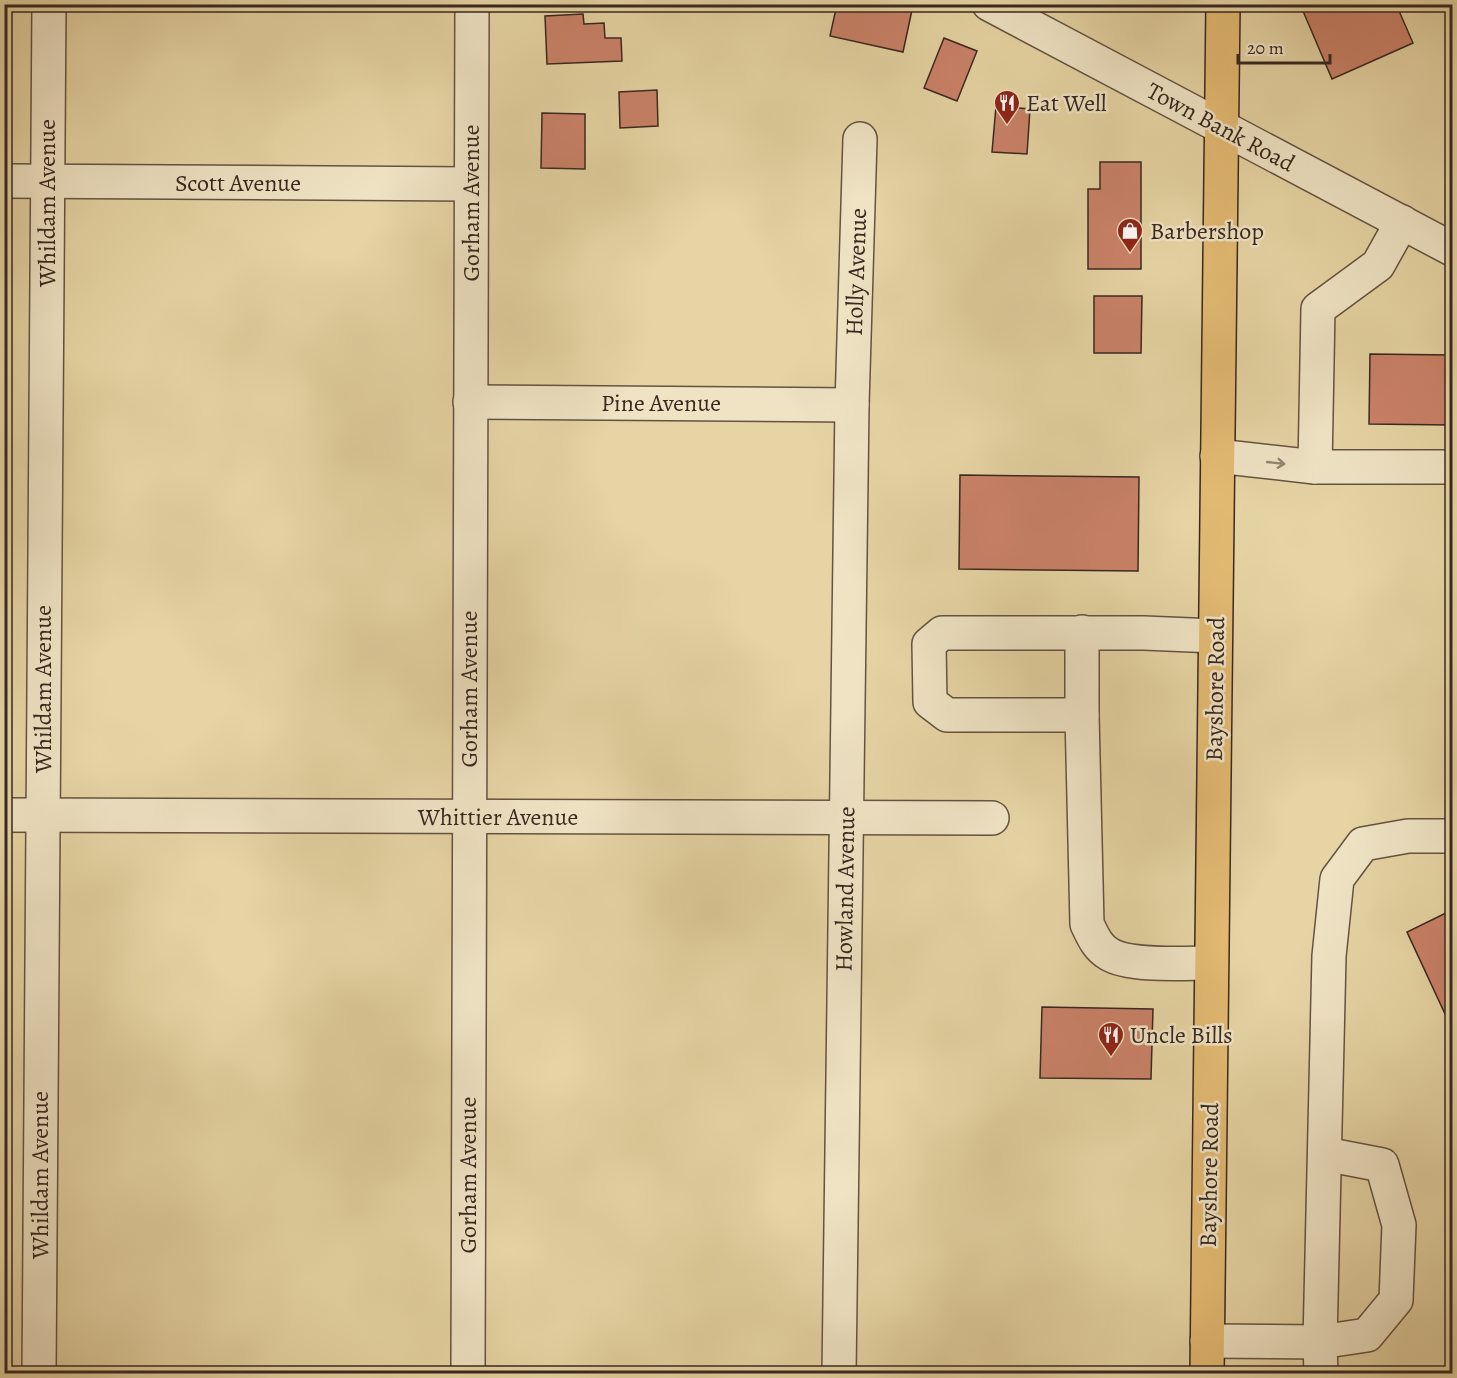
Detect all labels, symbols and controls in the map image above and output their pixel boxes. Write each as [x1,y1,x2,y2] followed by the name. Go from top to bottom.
[1238,27,1330,65] scale bar
[1247,36,1284,60] text: 20 m
[1141,75,1301,180] street label: Town Bank Road
[1026,87,1107,119] place label: Eat Well
[992,88,1022,126] restaurant icon: Eat Well
[31,119,63,288] street label: Whildam Avenue
[455,125,487,281] street label: Gorham Avenue
[175,167,301,199] street label: Scott Avenue
[838,207,874,337] street label: Holly Avenue
[1150,215,1264,247] place label: Barbershop
[1115,216,1145,254] shop icon: Barbershop
[601,387,721,419] street label: Pine Avenue
[1265,458,1285,469] one-way arrow
[27,605,59,774] street label: Whildam Avenue
[453,611,485,767] street label: Gorham Avenue
[1198,616,1232,762] street label: Bayshore Road
[417,801,578,833] street label: Whittier Avenue
[828,806,862,972] street label: Howland Avenue
[1130,1019,1233,1051] place label: Uncle Bills
[1096,1020,1126,1058] restaurant icon: Uncle Bills
[24,1091,56,1260] street label: Whildam Avenue
[452,1097,484,1253] street label: Gorham Avenue
[1192,1102,1226,1248] street label: Bayshore Road

